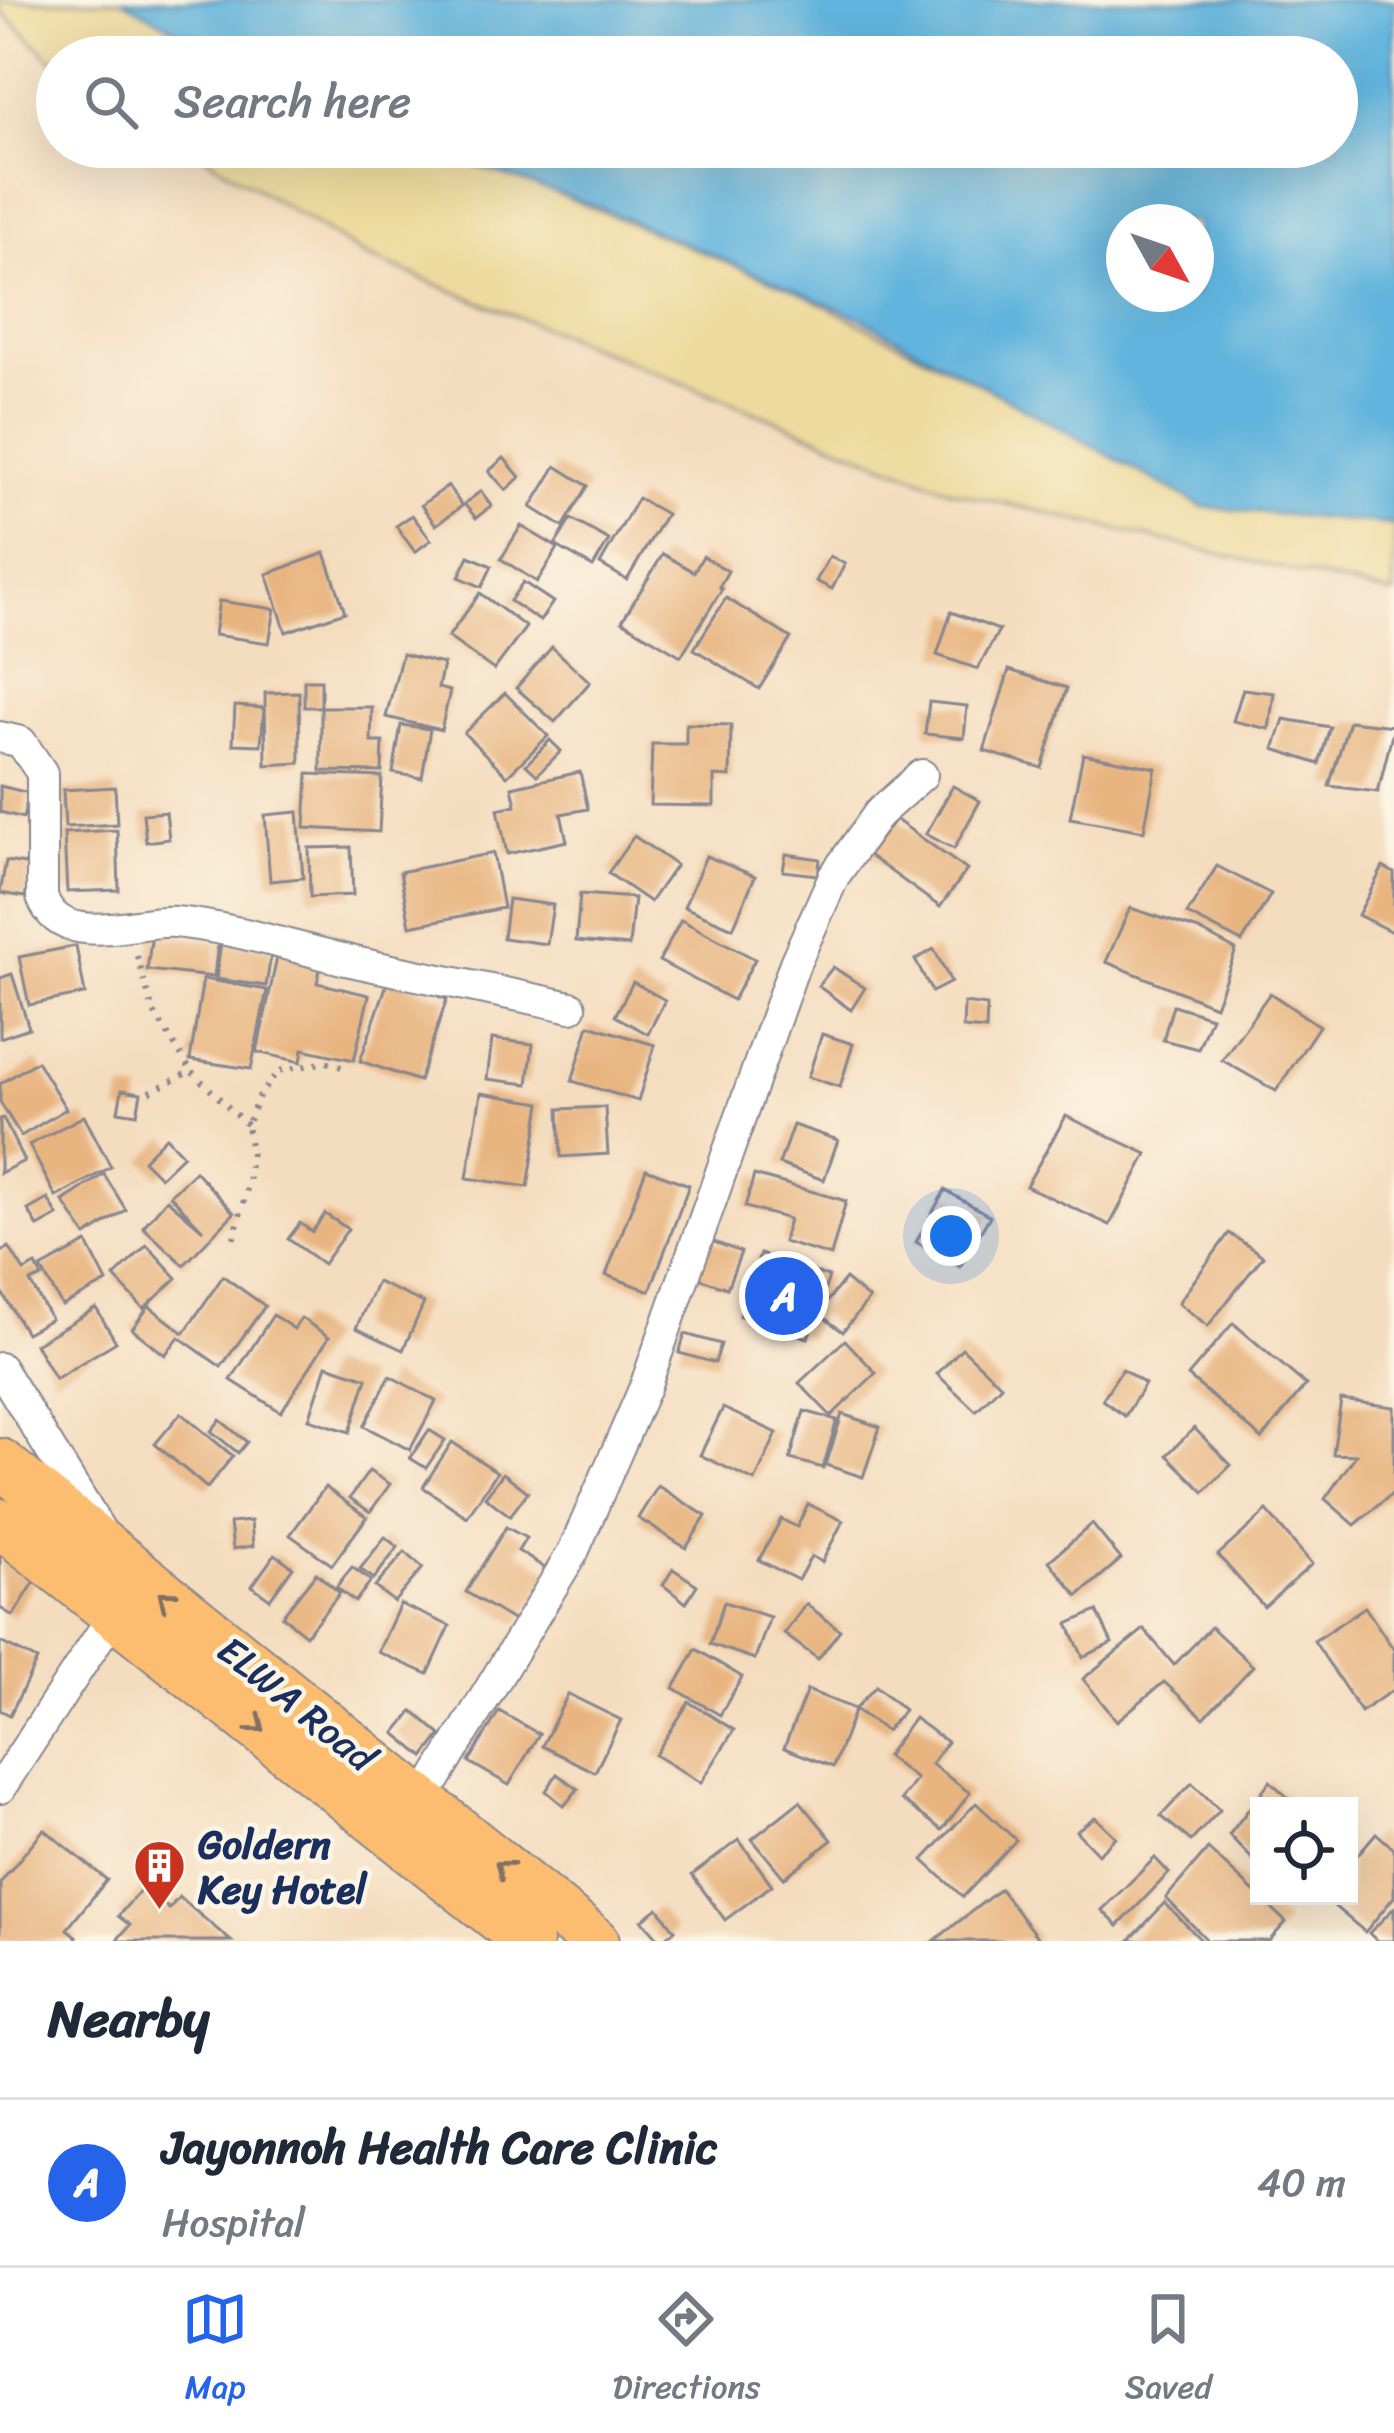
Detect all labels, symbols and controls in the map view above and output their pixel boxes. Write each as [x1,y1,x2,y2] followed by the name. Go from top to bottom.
[36,36,1358,168] search box
[174,62,411,142] text: Search here
[78,69,144,135] icon: search
[1106,204,1214,312] north arrow
[921,1206,981,1266] your location
[745,1251,823,1341] pin: A
[158,1591,180,1612] one-way arrow
[202,1617,394,1791] street label: ELWA Road
[244,1711,266,1732] one-way arrow
[1250,1797,1358,1905] map controls
[1250,1797,1358,1905] button: locate
[197,1810,368,1924] place label: Goldern Key Hotel
[131,1838,187,1912] building icon: Goldern Key Hotel
[495,1861,517,1882] one-way arrow
[48,1974,209,2064] text: Nearby
[162,2108,718,2188] text: Jayonnoh Health Care Clinic
[74,2148,100,2217] text: A
[1257,2148,1346,2217] text: 40 m
[162,2188,305,2257] text: Hospital
[182,2286,248,2416] tab: Map
[613,2286,760,2416] tab: Directions
[1125,2286,1212,2416] tab: Saved

